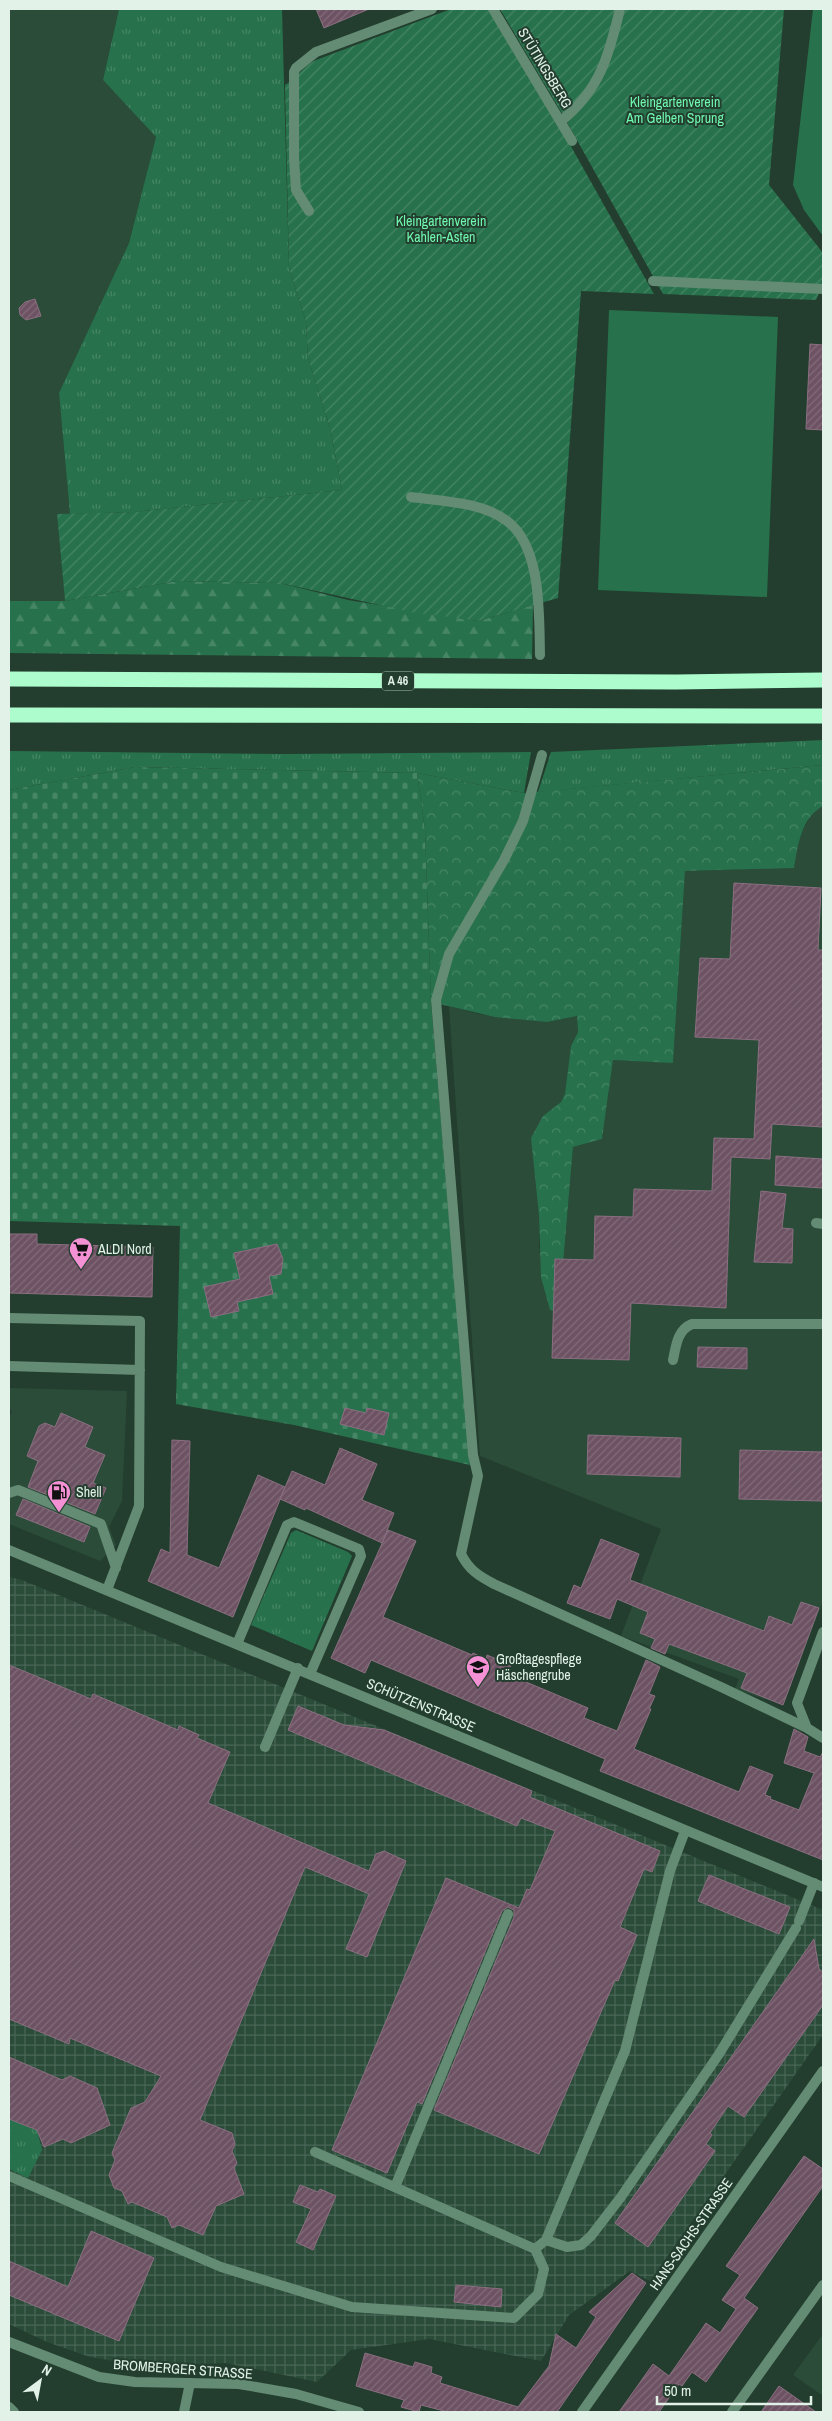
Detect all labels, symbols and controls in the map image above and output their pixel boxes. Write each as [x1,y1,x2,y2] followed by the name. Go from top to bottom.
[514,25,576,112] street label: STÜTINGSBERG
[625,93,724,127] park label: Kleingartenverein Am Gelben Sprung
[396,212,486,246] park label: Kleingartenverein Kahlen-Asten
[382,671,414,690] road number: A 46
[68,1236,94,1270] supermarket icon: ALDI Nord
[97,1240,152,1258] place label: ALDI Nord
[46,1479,72,1513] fuel station icon: Shell
[76,1483,102,1501] place label: Shell
[496,1650,582,1684] place label: Großtagespflege Häschengrube
[465,1654,491,1688] school or university icon: Großtagespflege Häschengrube
[364,1674,478,1736] street label: SCHÜTZENSTRASSE
[646,2174,736,2294] street label: HANS-SACHS-STRASSE
[113,2355,253,2383] street label: BROMBERGER STRASSE
[15,2356,65,2406] north arrow
[39,2360,55,2380] text: N
[657,2374,811,2406] scale bar
[664,2380,691,2401] text: 50 m

